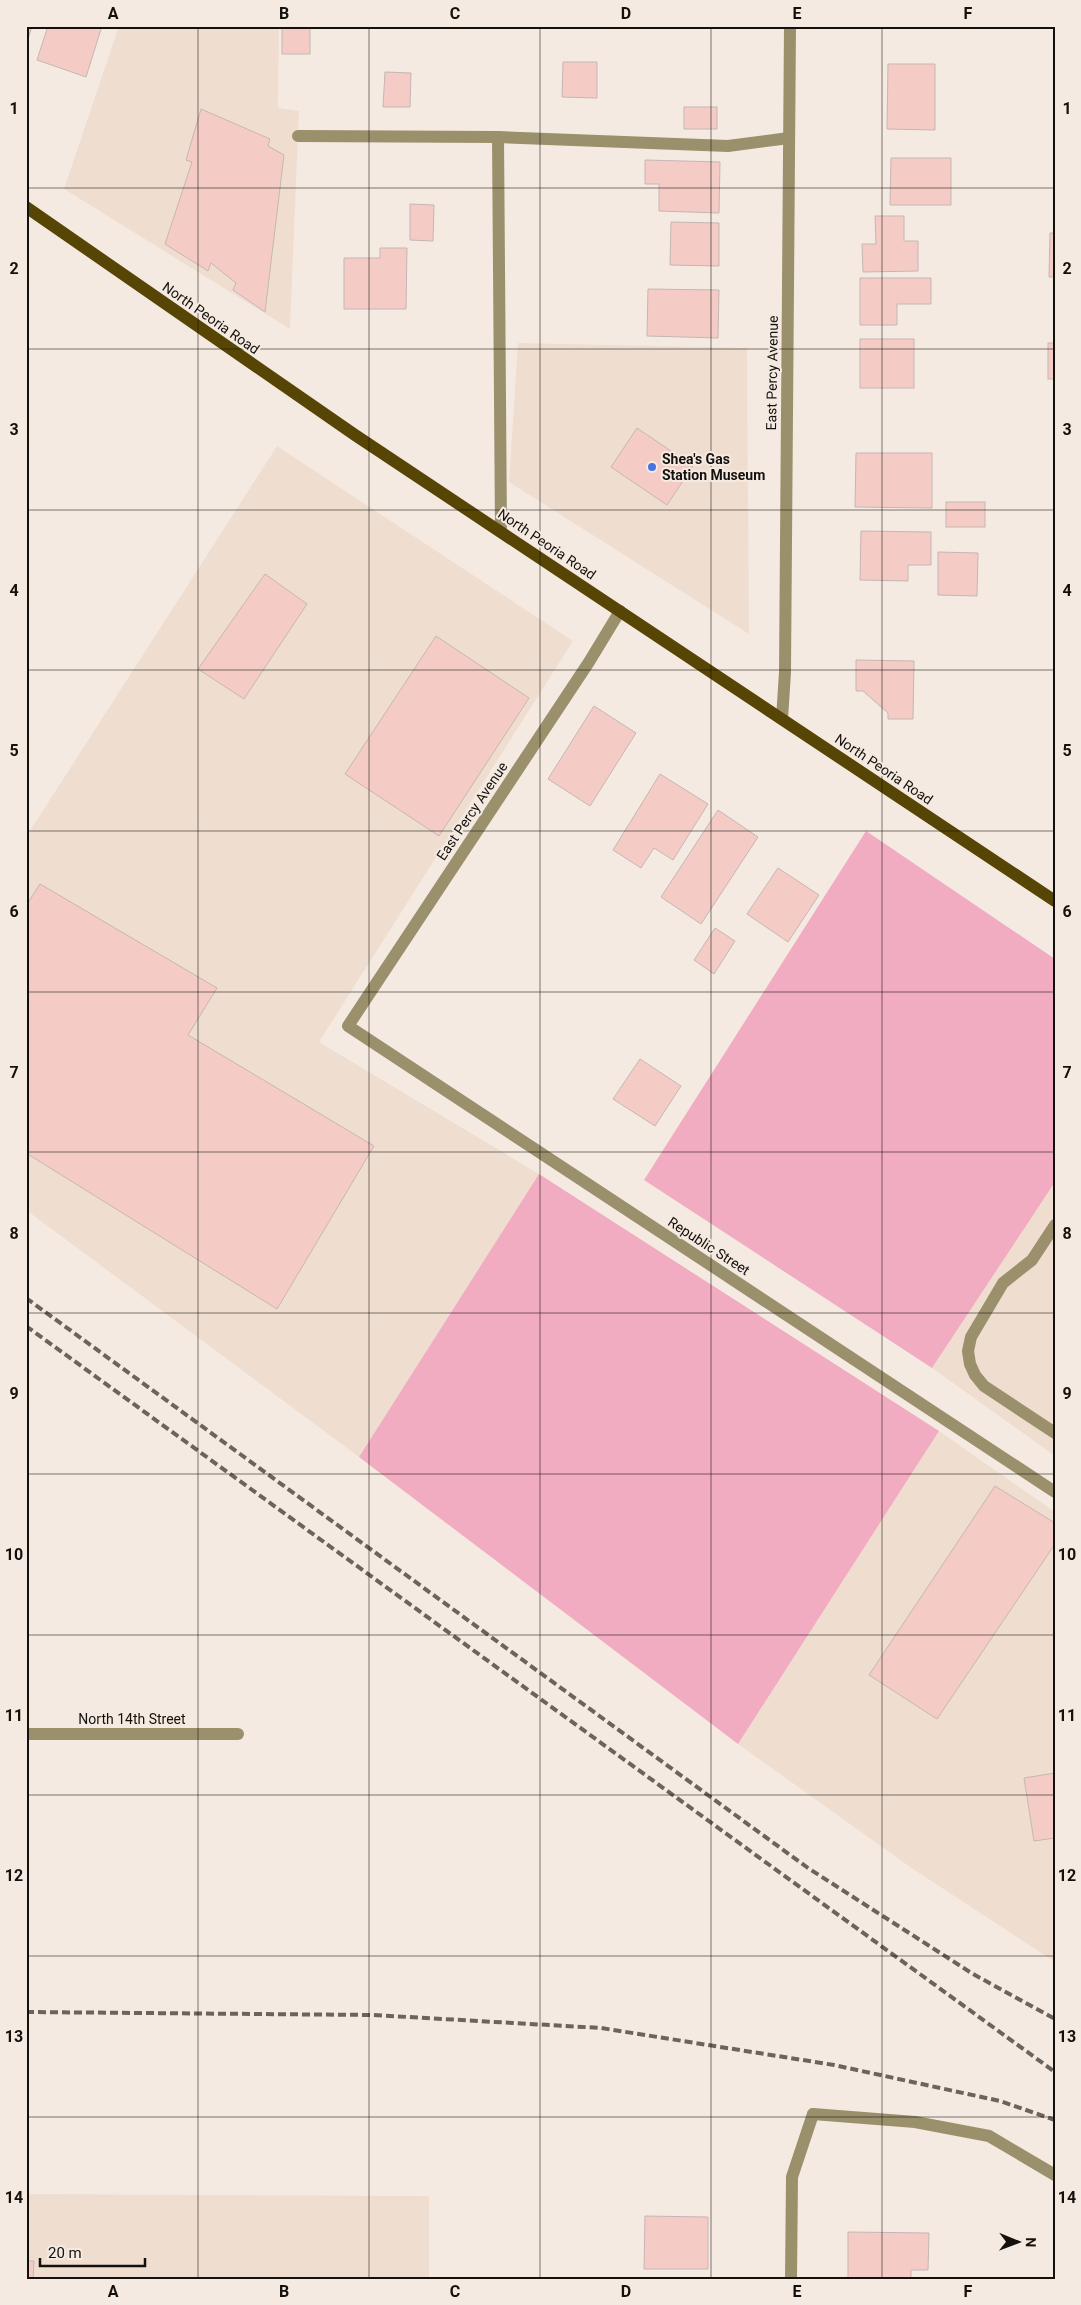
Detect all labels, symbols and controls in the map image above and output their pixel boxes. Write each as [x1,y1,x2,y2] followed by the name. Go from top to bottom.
[108,4,119,23] text: A
[279,4,289,23] text: B
[450,4,460,23] text: C
[621,4,631,23] text: D
[793,4,802,23] text: E
[964,4,973,23] text: F
[9,99,19,118] text: 1
[1062,99,1072,118] text: 1
[9,259,19,278] text: 2
[1062,259,1072,278] text: 2
[160,279,262,357] street label: North Peoria Road
[763,315,781,431] street label: East Percy Avenue
[9,420,19,439] text: 3
[1062,420,1072,439] text: 3
[662,451,765,483] place label: Shea's Gas Station Museum
[646,461,658,473] marker: Shea's Gas Station Museum
[495,505,599,583] street label: North Peoria Road
[9,581,19,600] text: 4
[1062,581,1072,600] text: 4
[832,730,936,808] street label: North Peoria Road
[9,741,19,760] text: 5
[1062,741,1072,760] text: 5
[433,759,511,863] street label: East Percy Avenue
[9,902,19,921] text: 6
[1062,902,1072,921] text: 6
[9,1063,19,1082] text: 7
[1062,1063,1072,1082] text: 7
[665,1214,753,1279] street label: Republic Street
[9,1224,19,1243] text: 8
[1062,1224,1072,1243] text: 8
[9,1384,19,1403] text: 9
[1062,1384,1072,1403] text: 9
[5,1545,23,1564] text: 10
[1058,1545,1076,1564] text: 10
[5,1706,23,1725] text: 11
[1058,1706,1076,1725] text: 11
[78,1711,186,1727] street label: North 14th Street
[5,1866,23,1885] text: 12
[1058,1866,1076,1885] text: 12
[5,2027,23,2046] text: 13
[1058,2027,1076,2046] text: 13
[5,2188,23,2207] text: 14
[1058,2188,1076,2207] text: 14
[994,2218,1044,2268] north arrow
[40,2235,145,2267] scale bar
[1023,2237,1039,2247] text: N
[48,2244,82,2262] text: 20 m
[108,2282,119,2301] text: A
[279,2282,289,2301] text: B
[450,2282,460,2301] text: C
[621,2282,631,2301] text: D
[793,2282,802,2301] text: E
[964,2282,973,2301] text: F

